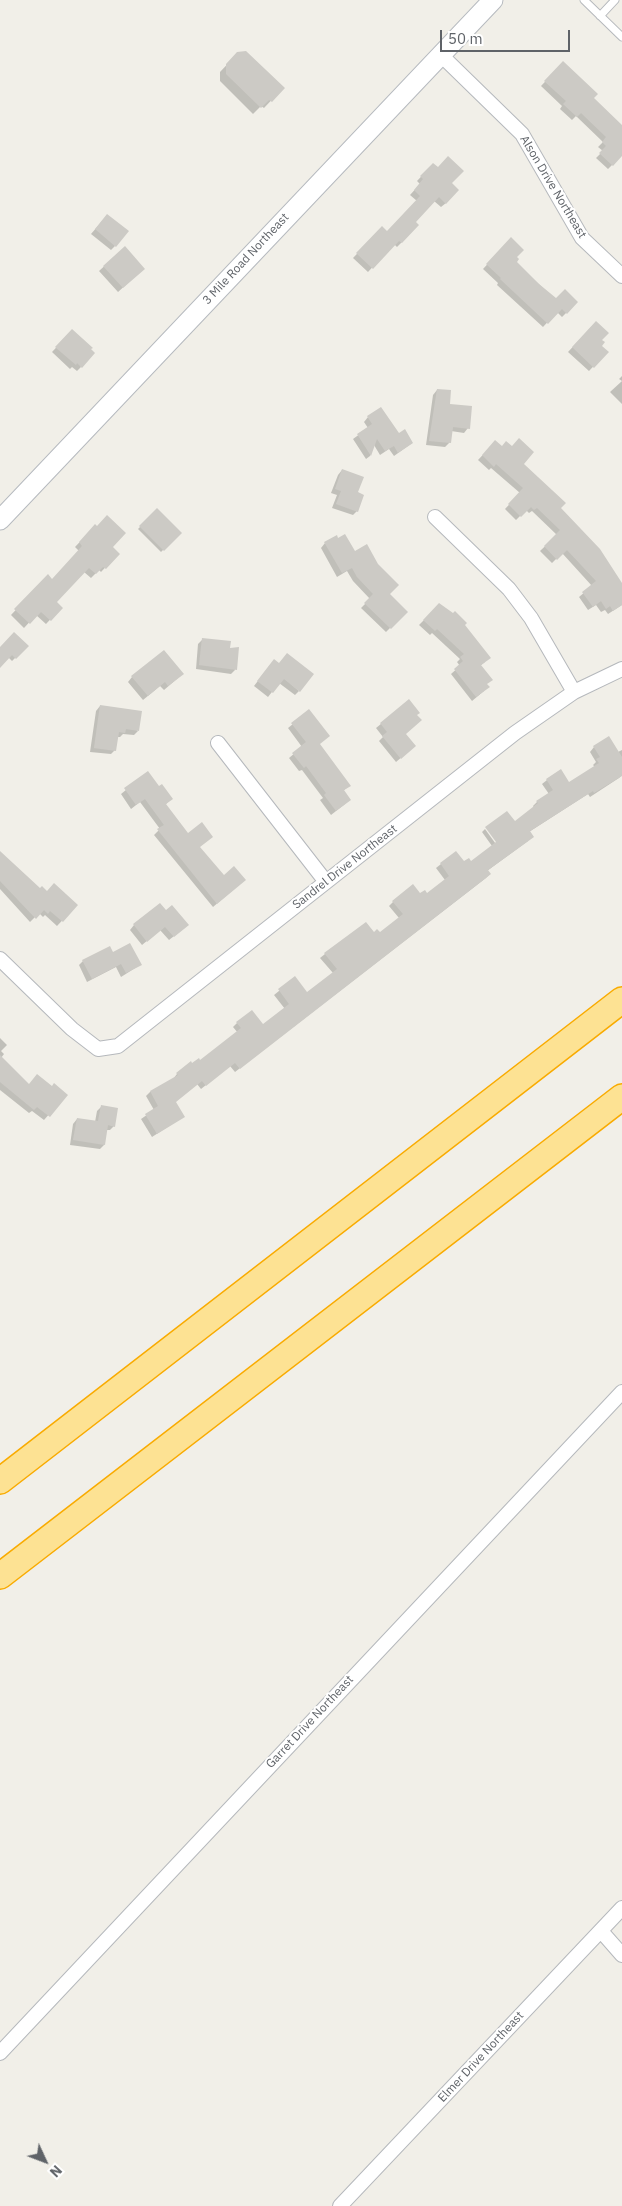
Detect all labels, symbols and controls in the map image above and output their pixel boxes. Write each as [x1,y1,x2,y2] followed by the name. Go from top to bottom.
[442,20,572,52] scale bar
[448,29,483,48] text: 50 m
[517,133,589,241] street label: Alson Drive Northeast
[200,210,292,308] street label: 3 Mile Road Northeast
[290,822,400,912] street label: Sandrel Drive Northeast
[263,1673,357,1771] street label: Garret Drive Northeast
[435,2009,527,2105] street label: Elmer Drive Northeast
[20,2136,70,2186] north arrow
[46,2161,66,2181] text: N

